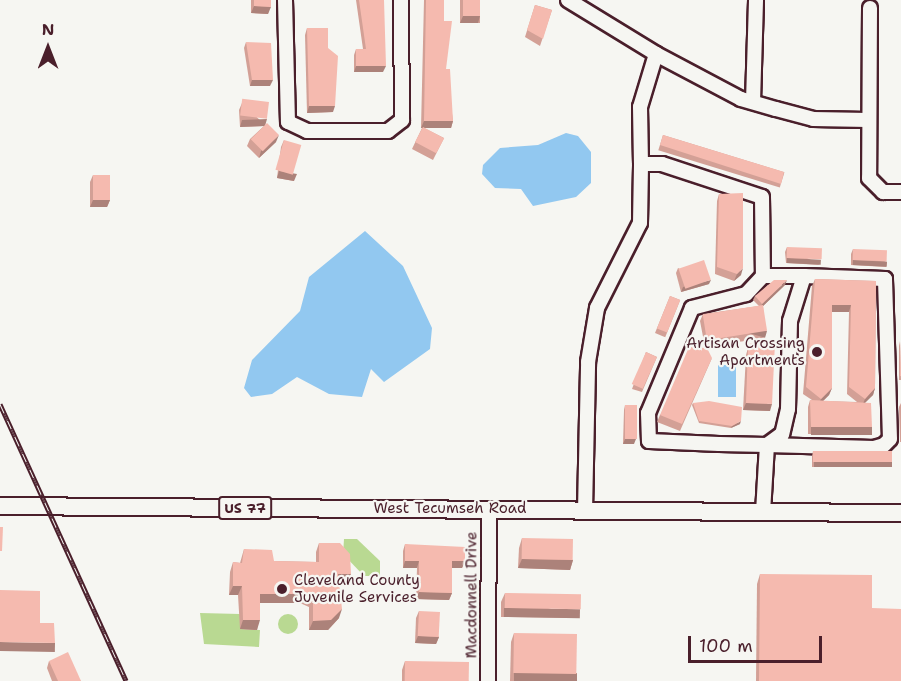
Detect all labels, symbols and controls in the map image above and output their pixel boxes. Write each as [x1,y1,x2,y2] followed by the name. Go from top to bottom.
[18,18,78,78] north arrow
[42,19,54,40] text: N
[686,334,805,369] place label: Artisan Crossing Apartments
[810,345,824,359] marker: Artisan Crossing Apartments
[218,497,272,519] road number: US 77
[374,500,526,518] street label: West Tecumseh Road
[463,532,481,658] street label: Macdonnell Drive
[294,571,420,606] place label: Cleveland County Juvenile Services
[275,582,289,596] marker: Cleveland County Juvenile Services
[691,624,824,662] scale bar
[699,634,753,658] text: 100 m

